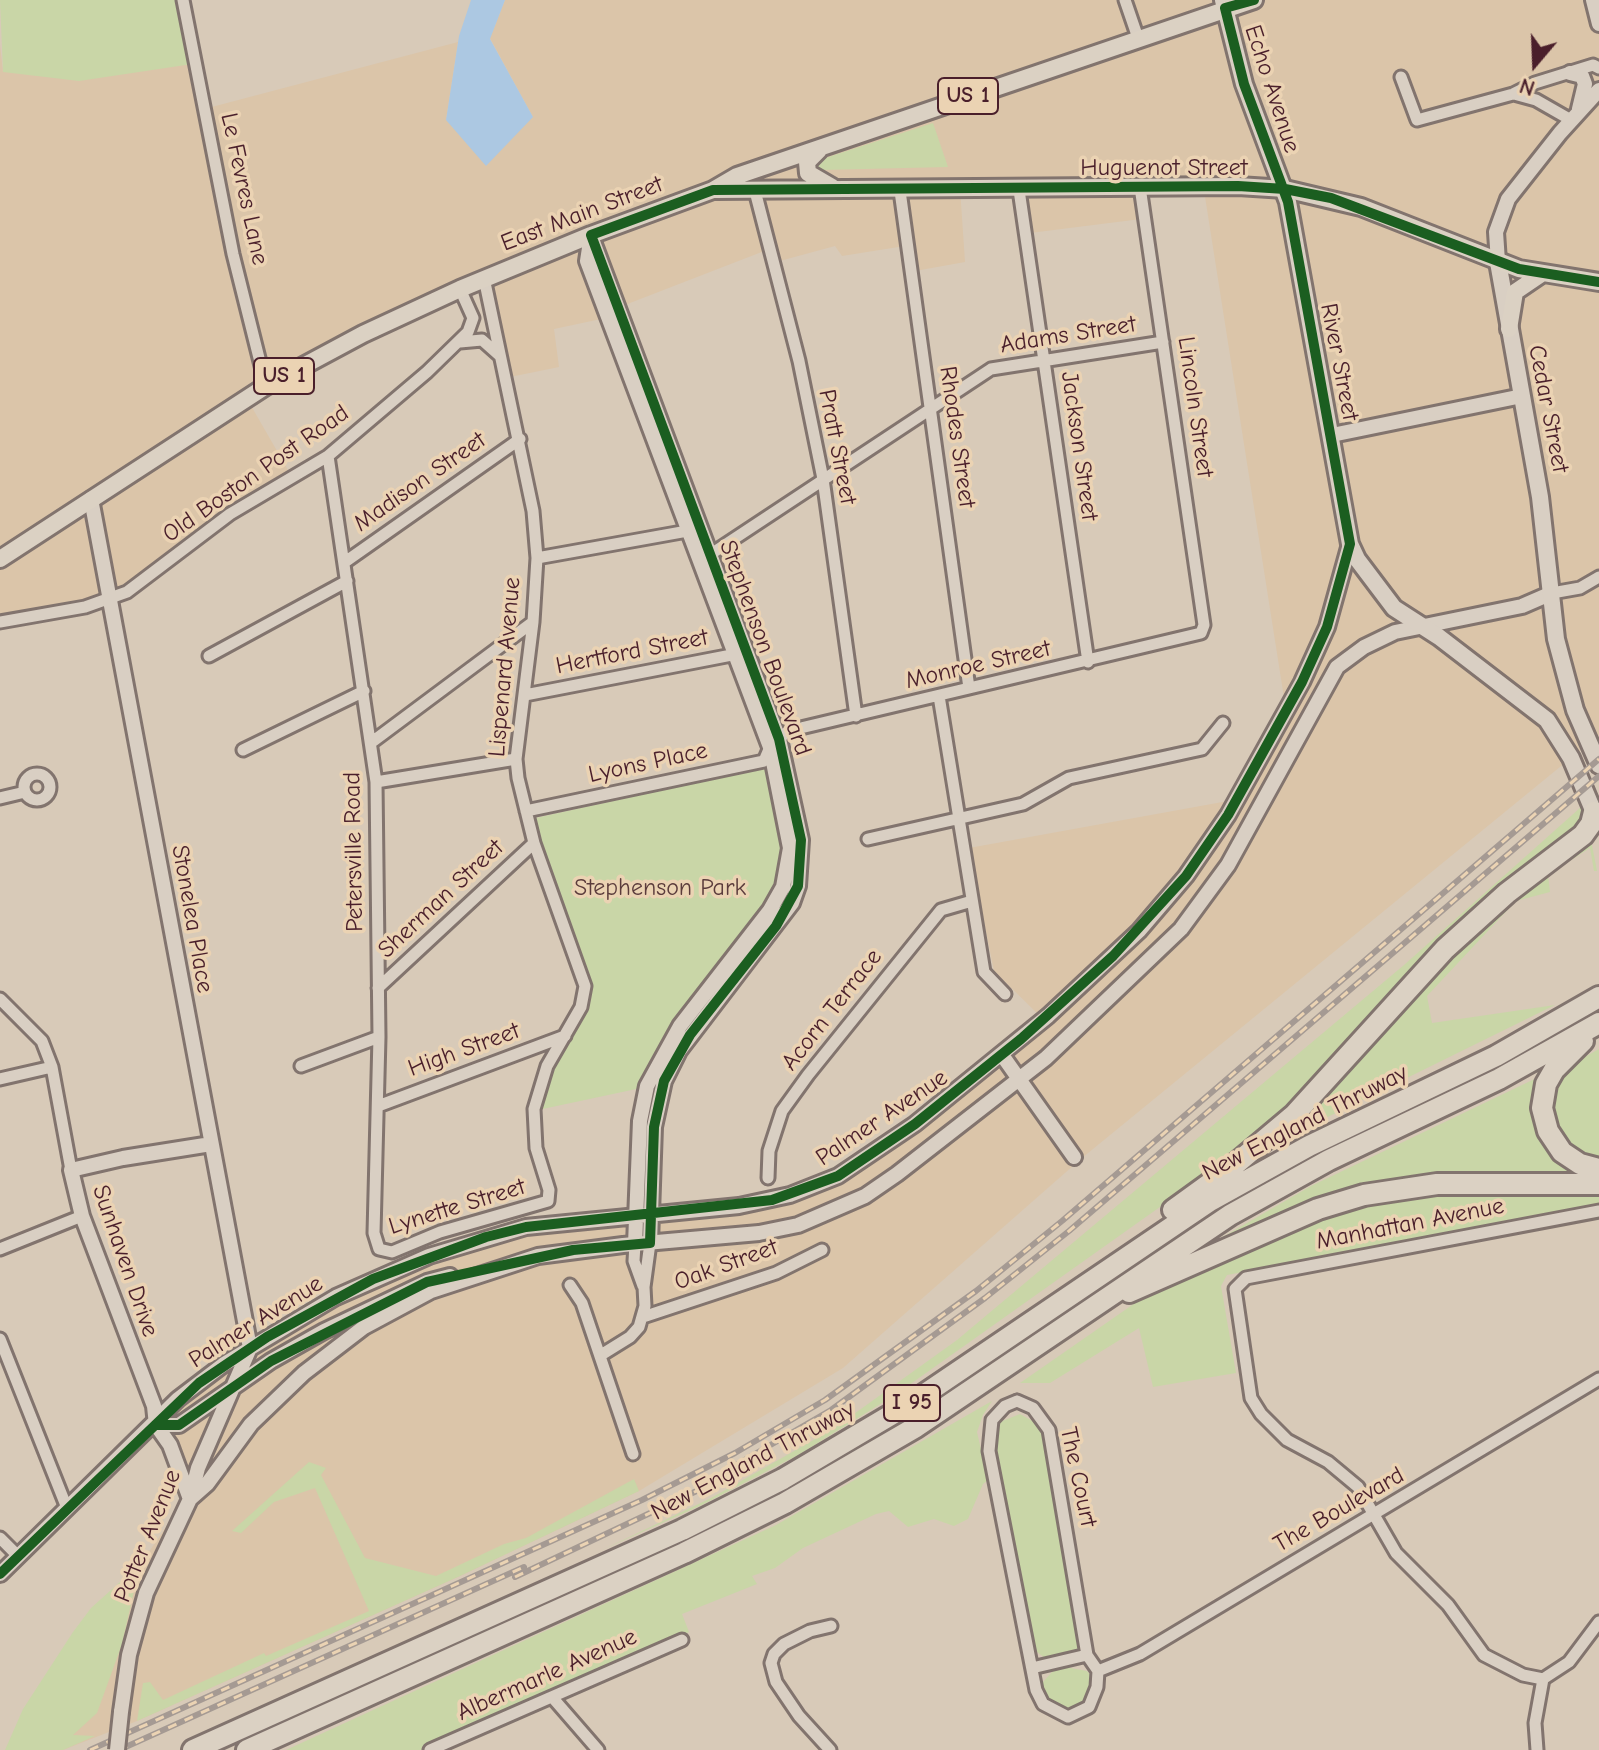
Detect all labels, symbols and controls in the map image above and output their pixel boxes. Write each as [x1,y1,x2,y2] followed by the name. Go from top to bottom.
[1238,21,1306,157] street label: Echo Avenue
[1495,24,1575,104] north arrow
[1516,72,1538,101] text: N
[938,78,998,114] road number: US 1
[214,110,274,268] street label: Le Fevres Lane
[1080,154,1248,182] street label: Huguenot Street
[497,170,667,258] street label: East Main Street
[1314,301,1364,423] street label: River Street
[998,310,1138,360] street label: Adams Street
[1171,335,1219,479] street label: Lincoln Street
[1522,343,1574,475] street label: Cedar Street
[254,358,314,394] road number: US 1
[933,364,981,510] street label: Rhodes Street
[1054,369,1104,523] street label: Jackson Street
[812,387,862,507] street label: Pratt Street
[157,399,355,549] street label: Old Boston Post Road
[348,426,492,538] street label: Madison Street
[713,537,817,759] street label: Stephenson Boulevard
[483,576,527,758] street label: Lispenard Avenue
[553,623,711,681] street label: Hertford Street
[903,634,1053,696] street label: Monroe Street
[586,736,710,790] street label: Lyons Place
[338,772,370,932] street label: Petersville Road
[372,833,510,965] street label: Sherman Street
[165,843,219,995] street label: Stonelea Place
[574,874,746,902] park label: Stephenson Park
[776,944,888,1076] street label: Acorn Terrace
[404,1017,524,1083] street label: High Street
[1198,1059,1412,1187] street label: New England Thruway
[811,1063,953,1173] street label: Palmer Avenue
[385,1173,529,1241] street label: Lynette Street
[86,1181,164,1341] street label: Sunhaven Drive
[1314,1192,1506,1256] street label: Manhattan Avenue
[671,1233,781,1297] street label: Oak Street
[184,1269,328,1375] street label: Palmer Avenue
[884,1385,940,1421] road number: I 95
[646,1395,860,1527] street label: New England Thruway
[1053,1424,1103,1530] street label: The Court
[1269,1461,1409,1559] street label: The Boulevard
[108,1465,188,1607] street label: Potter Avenue
[453,1622,641,1728] street label: Albermarle Avenue

